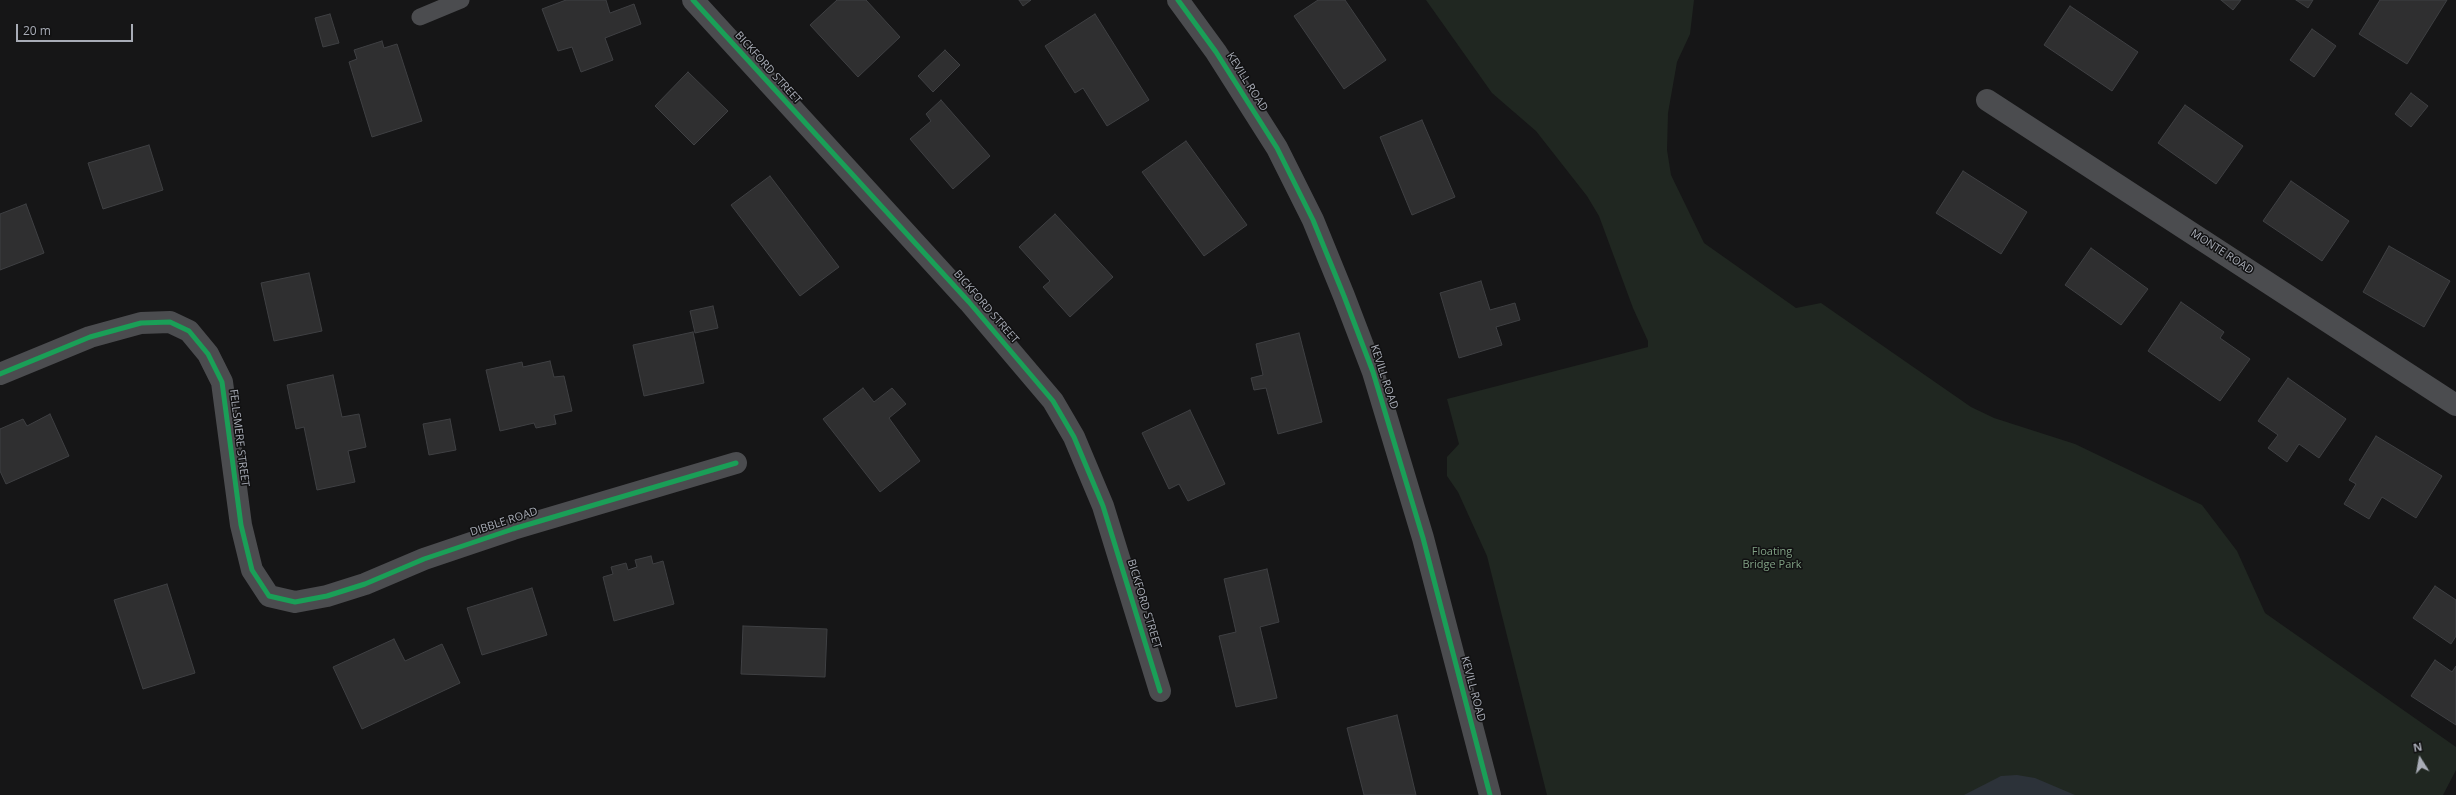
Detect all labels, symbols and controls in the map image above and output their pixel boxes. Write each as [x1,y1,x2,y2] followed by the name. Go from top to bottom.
[18,16,135,42] scale bar
[23,22,51,39] text: 20 m
[732,29,804,107] street label: BICKFORD STREET
[1224,50,1270,114] street label: KEVILL ROAD
[2188,227,2256,277] street label: MONTE ROAD
[951,268,1021,346] street label: BICKFORD STREET
[1367,343,1401,411] street label: KEVILL ROAD
[226,388,252,488] street label: FELLSMERE STREET
[469,505,539,539] street label: DIBBLE ROAD
[1742,545,1802,571] park label: Floating Bridge Park
[1124,558,1164,650] street label: BICKFORD STREET
[1458,655,1488,723] street label: KEVILL ROAD
[2400,739,2440,779] north arrow
[2412,739,2423,755] text: N

